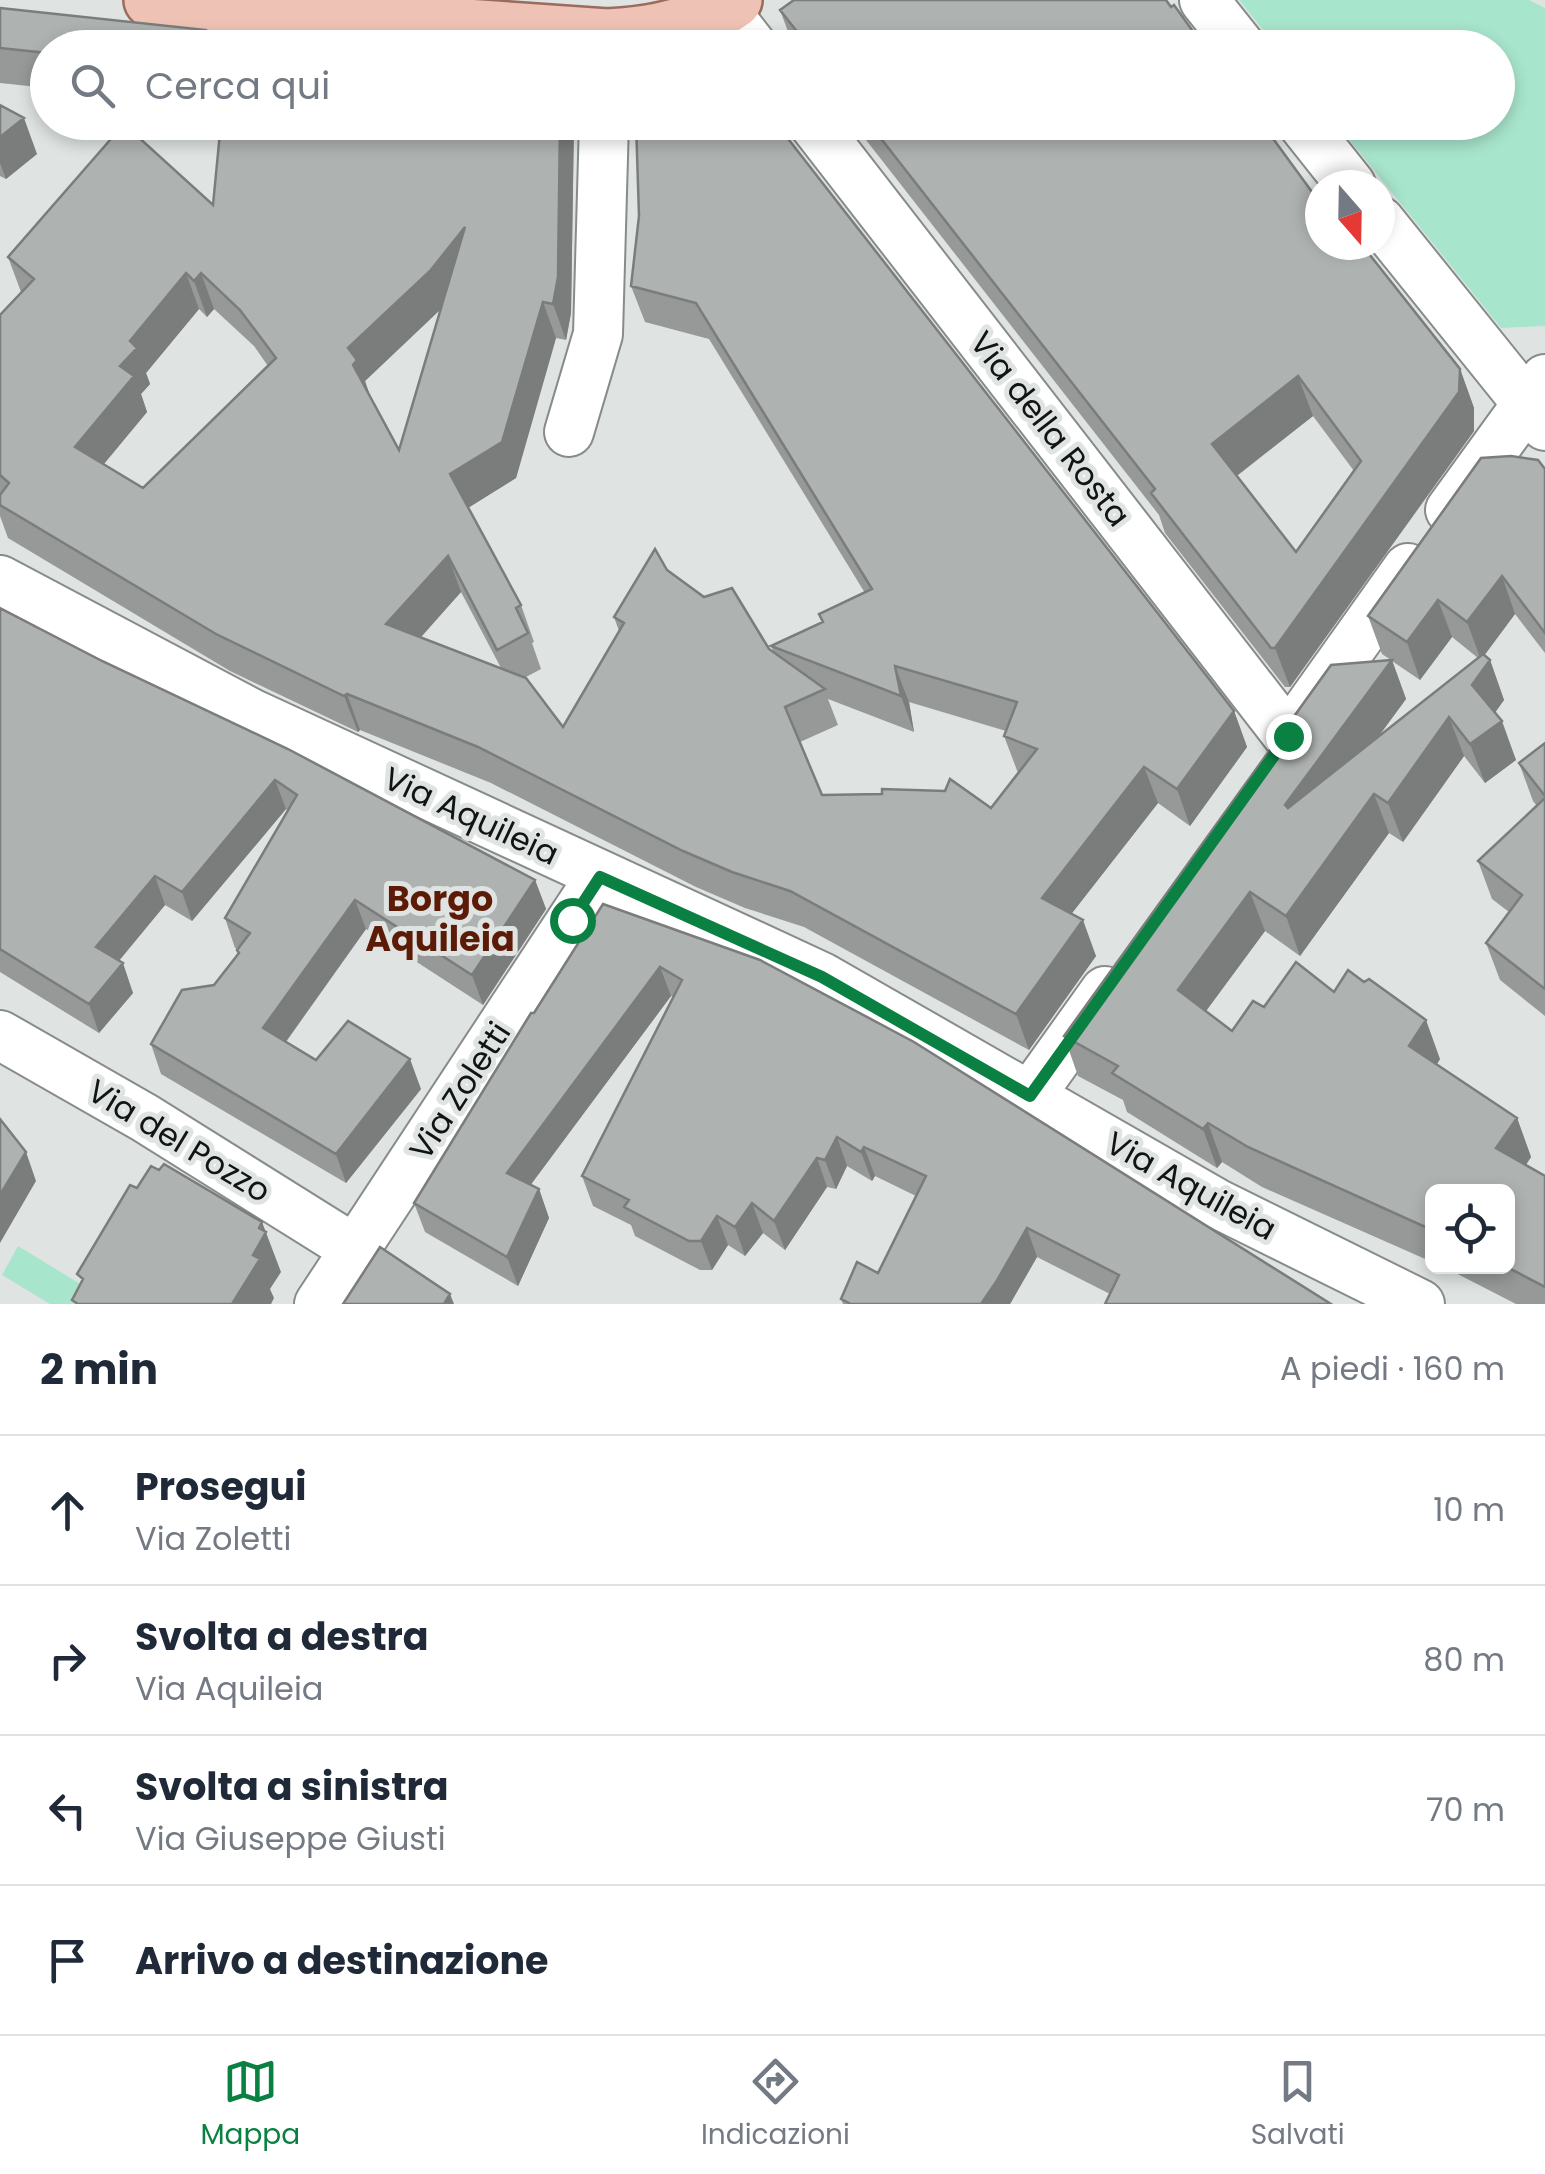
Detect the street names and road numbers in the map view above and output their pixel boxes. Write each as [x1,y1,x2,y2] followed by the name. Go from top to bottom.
[960,321,1141,536] street label: Via della Rosta
[376,755,566,876] street label: Via Aquileia
[398,1013,521,1169] street label: Via Zoletti
[79,1068,279,1213] street label: Via del Pozzo
[1098,1120,1285,1251] street label: Via Aquileia

